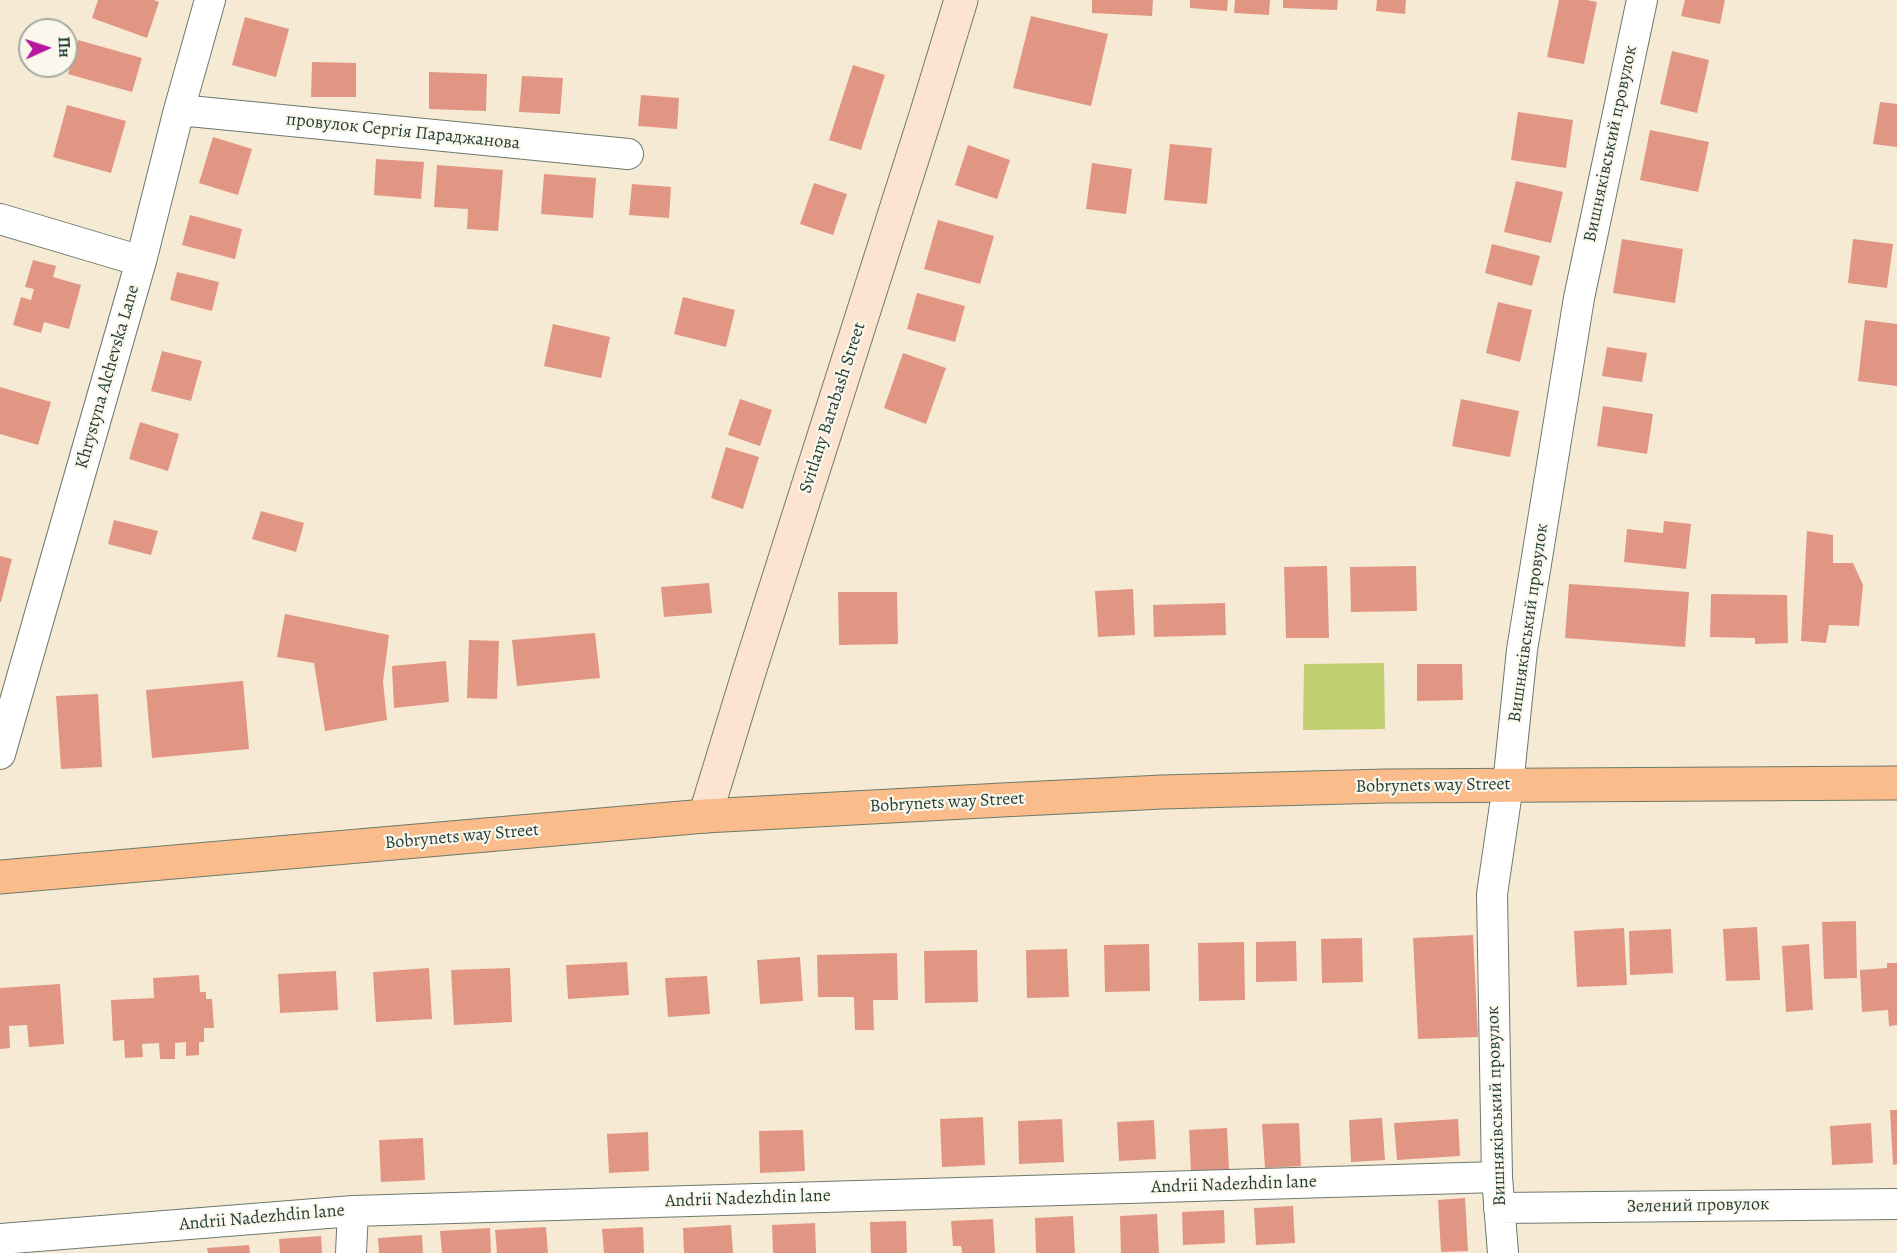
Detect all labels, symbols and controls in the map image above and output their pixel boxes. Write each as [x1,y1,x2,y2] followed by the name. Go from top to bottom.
[18,18,78,78] north arrow
[52,36,76,58] text: Пн
[1580,44,1642,244] street label: Вишняківський провулок
[285,109,521,155] street label: провулок Сергія Параджанова
[71,283,145,471] street label: Khrystyna Alchevska Lane
[795,320,871,496] street label: Svitlany Barabash Street
[1504,522,1554,724] street label: Вишняківський провулок
[1355,774,1511,798] street label: Bobrynets way Street
[869,788,1025,818] street label: Bobrynets way Street
[384,819,540,855] street label: Bobrynets way Street
[1483,1005,1511,1207] street label: Вишняківський провулок
[1151,1171,1317,1199] street label: Andrii Nadezhdin lane
[665,1185,831,1213] street label: Andrii Nadezhdin lane
[1626,1194,1770,1218] street label: Зелений провулок
[178,1200,346,1236] street label: Andrii Nadezhdin lane

